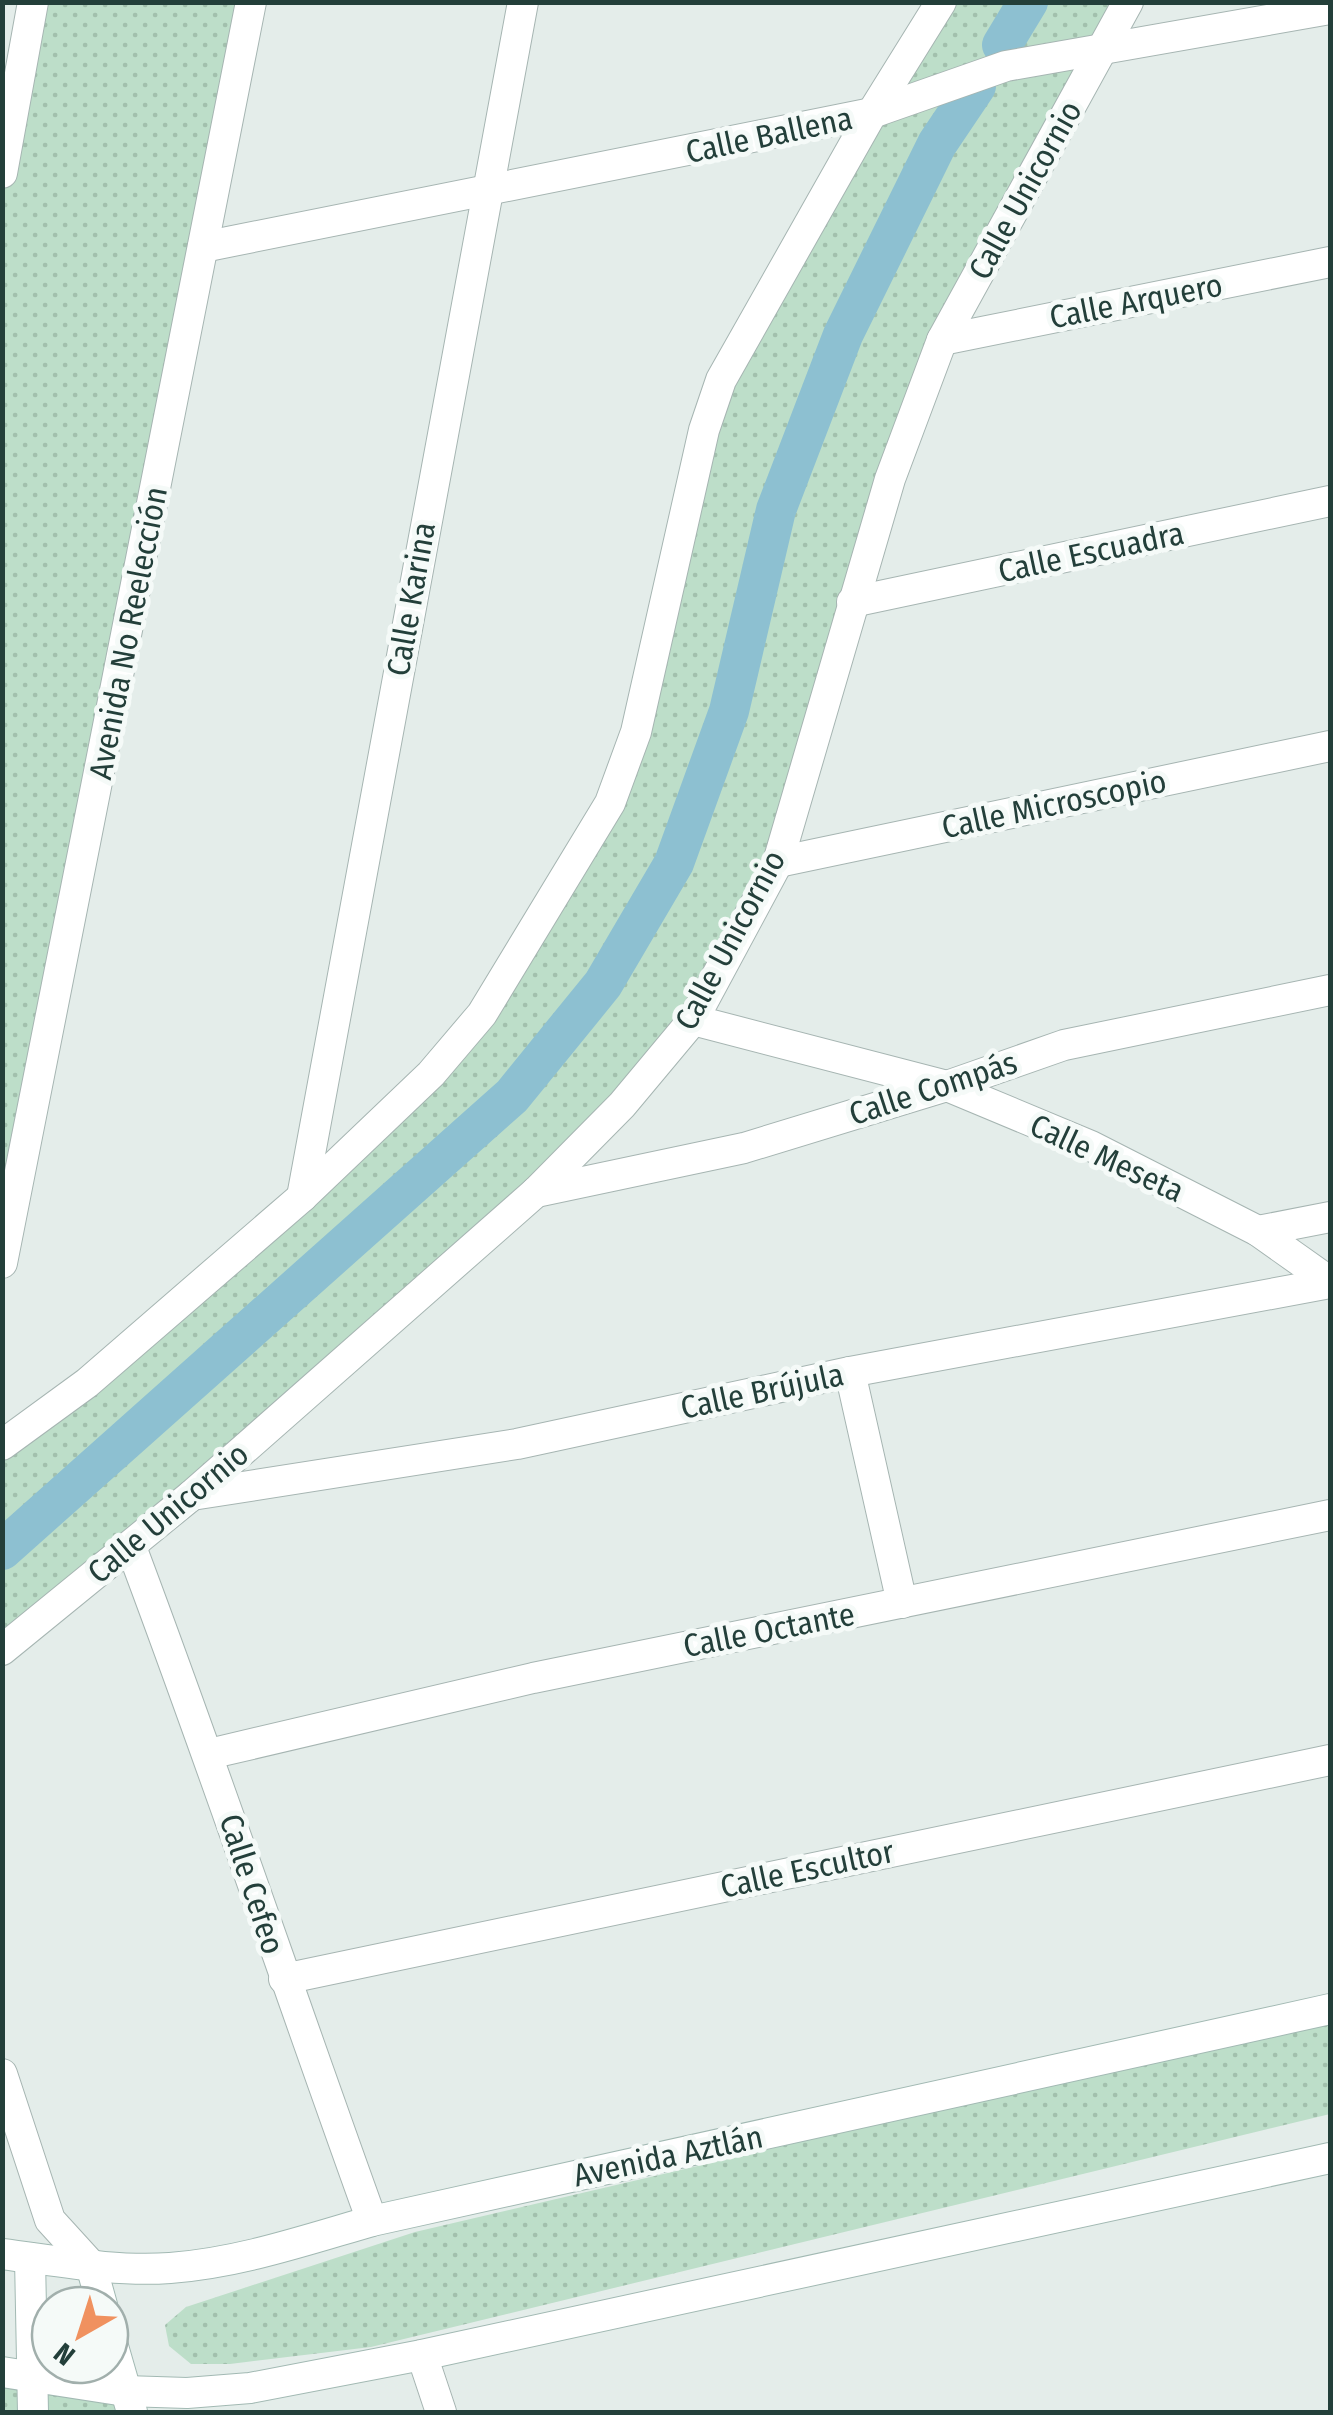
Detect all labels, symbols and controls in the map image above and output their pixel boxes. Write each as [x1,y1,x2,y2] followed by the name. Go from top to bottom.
[960,94,1090,286] street label: Calle Unicornio
[682,99,856,171] street label: Calle Ballena
[1046,266,1226,336] street label: Calle Arquero
[81,484,175,782] street label: Avenida No Reelección
[995,514,1187,590] street label: Calle Escuadra
[379,519,443,679] street label: Calle Karina
[938,762,1170,846] street label: Calle Microscopio
[667,844,793,1036] street label: Calle Unicornio
[844,1043,1022,1133] street label: Calle Compás
[1024,1106,1190,1210] street label: Calle Meseta
[677,1355,847,1427] street label: Calle Brújula
[80,1435,256,1591] street label: Calle Unicornio
[680,1595,858,1665] street label: Calle Octante
[212,1809,292,1959] street label: Calle Cefeo
[717,1832,897,1906] street label: Calle Escultor
[570,2117,766,2195] street label: Avenida Aztlán
[30,2285,130,2385] north arrow
[48,2336,81,2372] text: N

